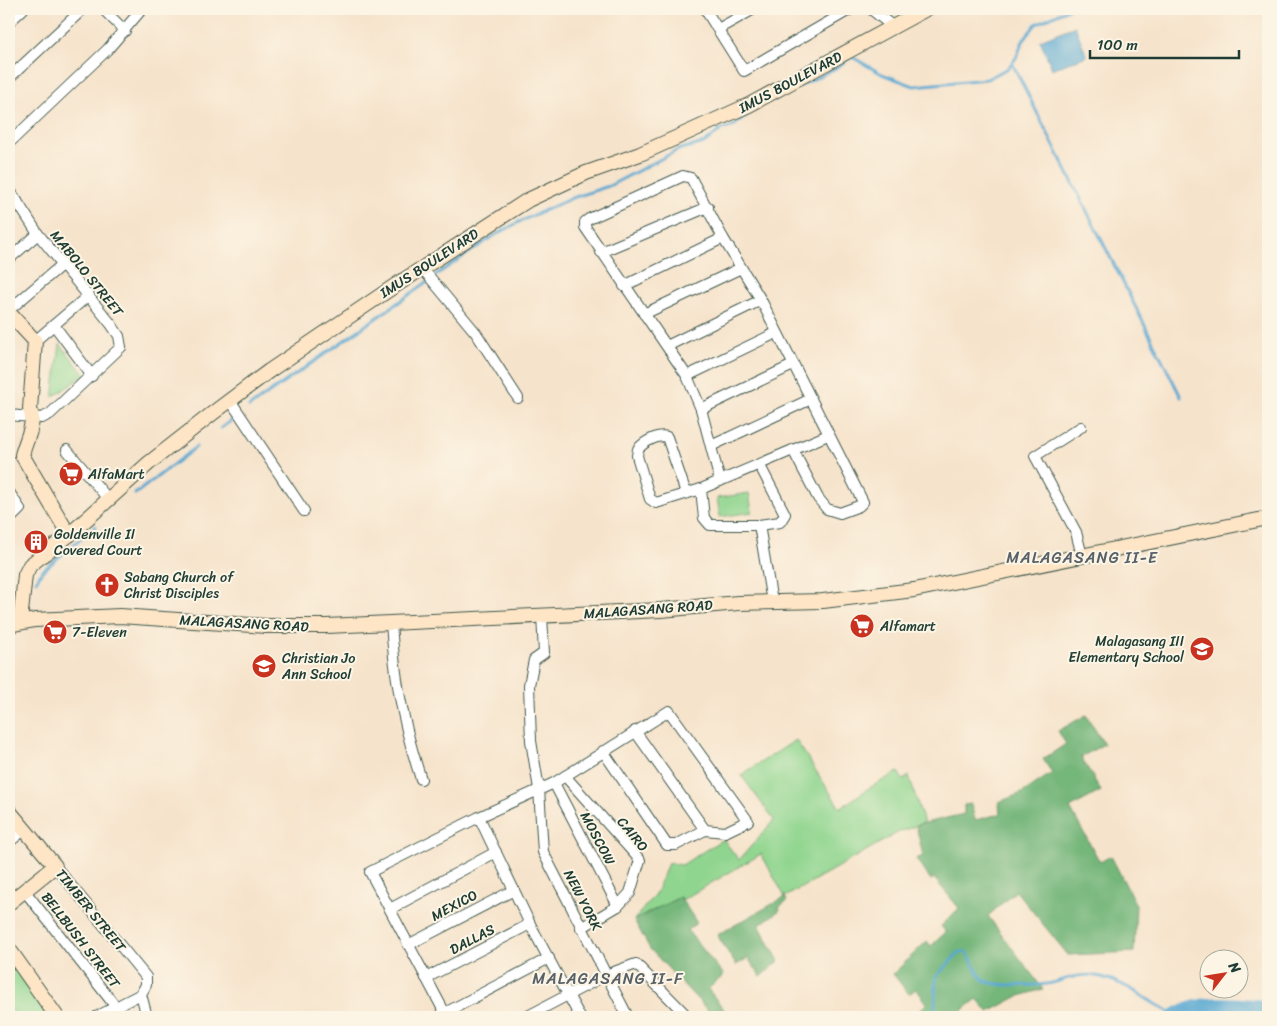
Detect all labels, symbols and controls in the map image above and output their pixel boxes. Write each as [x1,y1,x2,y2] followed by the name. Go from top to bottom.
[1090,28,1238,60] scale bar
[1097,32,1138,58] text: 100 m
[733,44,847,121] street label: IMUS BOULEVARD
[374,221,485,306] street label: IMUS BOULEVARD
[44,224,130,323] street label: MABOLO STREET
[58,461,84,487] supermarket icon: AlfaMart
[87,462,145,487] place label: AlfaMart
[54,522,142,563] place label: Goldenville II Covered Court
[23,529,49,555] building icon: Goldenville II Covered Court
[1006,543,1158,572] district label: MALAGASANG II-E
[124,565,235,606] place label: Sabang Church of Christ Disciples
[94,572,120,598] church icon: Sabang Church of Christ Disciples
[583,592,714,626] street label: MALAGASANG ROAD
[179,608,310,639] street label: MALAGASANG ROAD
[849,613,875,639] supermarket icon: Alfamart
[879,614,936,639] place label: Alfamart
[42,619,68,645] supermarket icon: 7-Eleven
[72,620,127,645] place label: 7-Eleven
[1068,629,1185,670] place label: Malagasang III Elementary School
[1189,636,1215,662] school or university icon: Malagasang III Elementary School
[281,646,355,687] place label: Christian Jo Ann School
[251,653,277,679] school or university icon: Christian Jo Ann School
[573,807,622,870] street label: MOSCOW
[610,811,655,858] street label: CAIRO
[49,863,133,959] street label: TIMBER STREET
[556,865,609,936] street label: NEW YORK
[426,883,482,928] street label: MEXICO
[35,886,127,995] street label: BELLBUSH STREET
[445,917,500,962] street label: DALLAS
[1200,948,1250,998] north arrow
[1221,956,1248,978] text: N
[532,964,684,993] district label: MALAGASANG II-F

